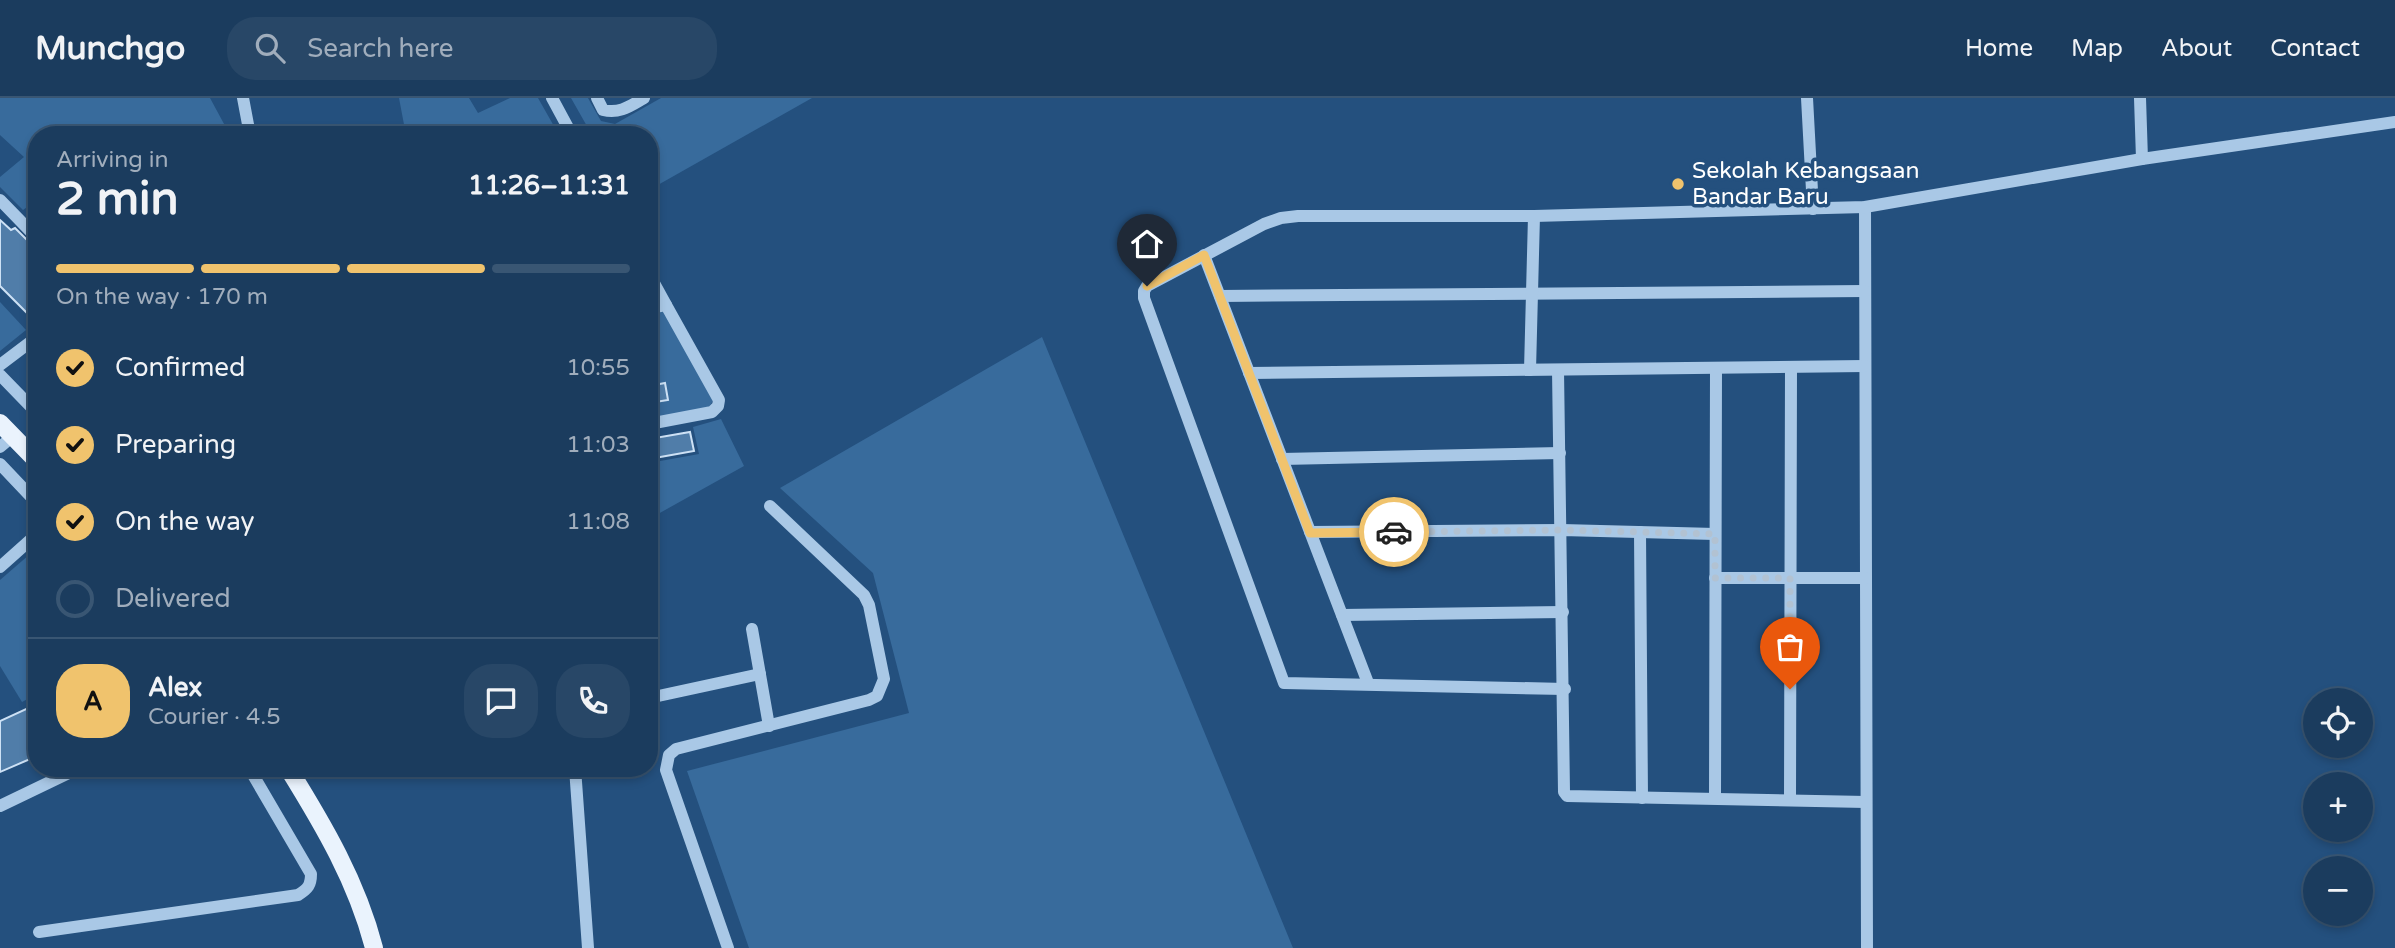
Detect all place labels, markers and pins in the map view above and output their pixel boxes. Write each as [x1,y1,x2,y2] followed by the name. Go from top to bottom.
[1692,157,1919,211] place label: Sekolah Kebangsaan Bandar Baru
[1670,176,1686,192] marker: Sekolah Kebangsaan Bandar Baru
[1117,214,1177,286] pin
[1760,617,1820,689] pin

